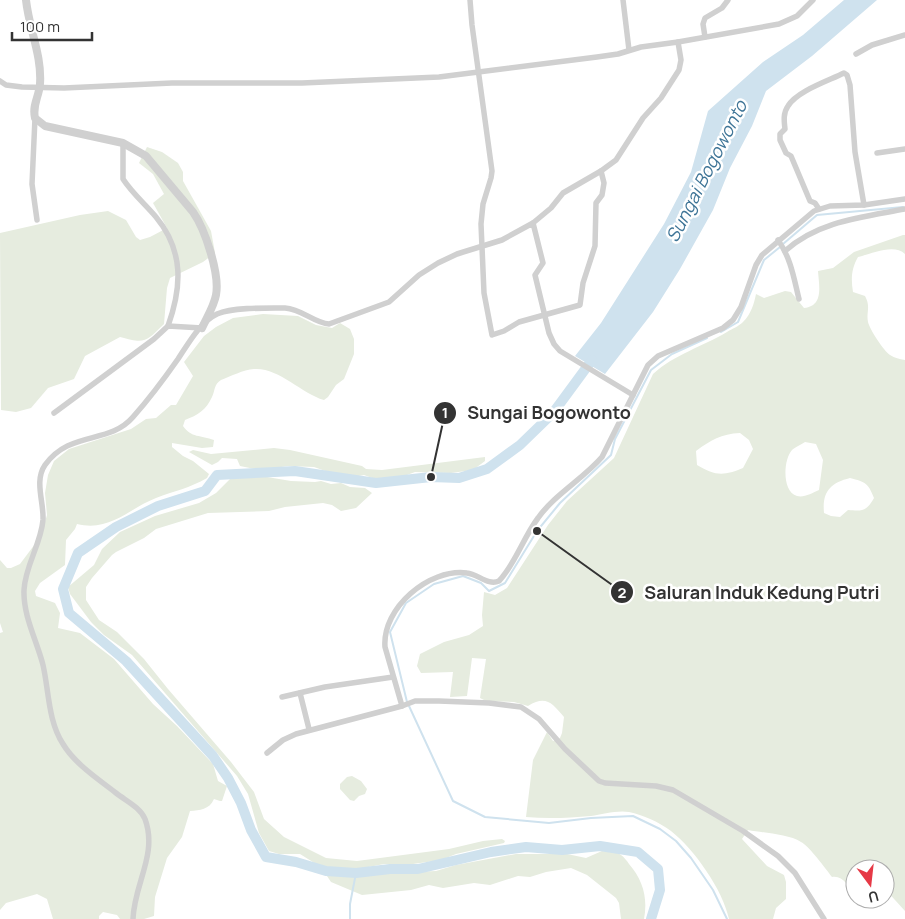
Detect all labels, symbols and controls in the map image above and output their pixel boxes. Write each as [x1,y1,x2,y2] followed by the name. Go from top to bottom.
[12,10,92,42] scale bar
[20,16,60,37] text: 100 m
[660,95,753,246] water label: Sungai Bogowonto
[432,396,641,429] callout: Sungai Bogowonto
[467,400,631,424] text: Sungai Bogowonto
[442,402,448,423] text: 1
[610,576,890,609] callout: Saluran Induk Kedung Putri
[644,580,880,604] text: Saluran Induk Kedung Putri
[618,582,627,603] text: 2
[845,859,895,909] north arrow
[866,887,881,908] text: U

